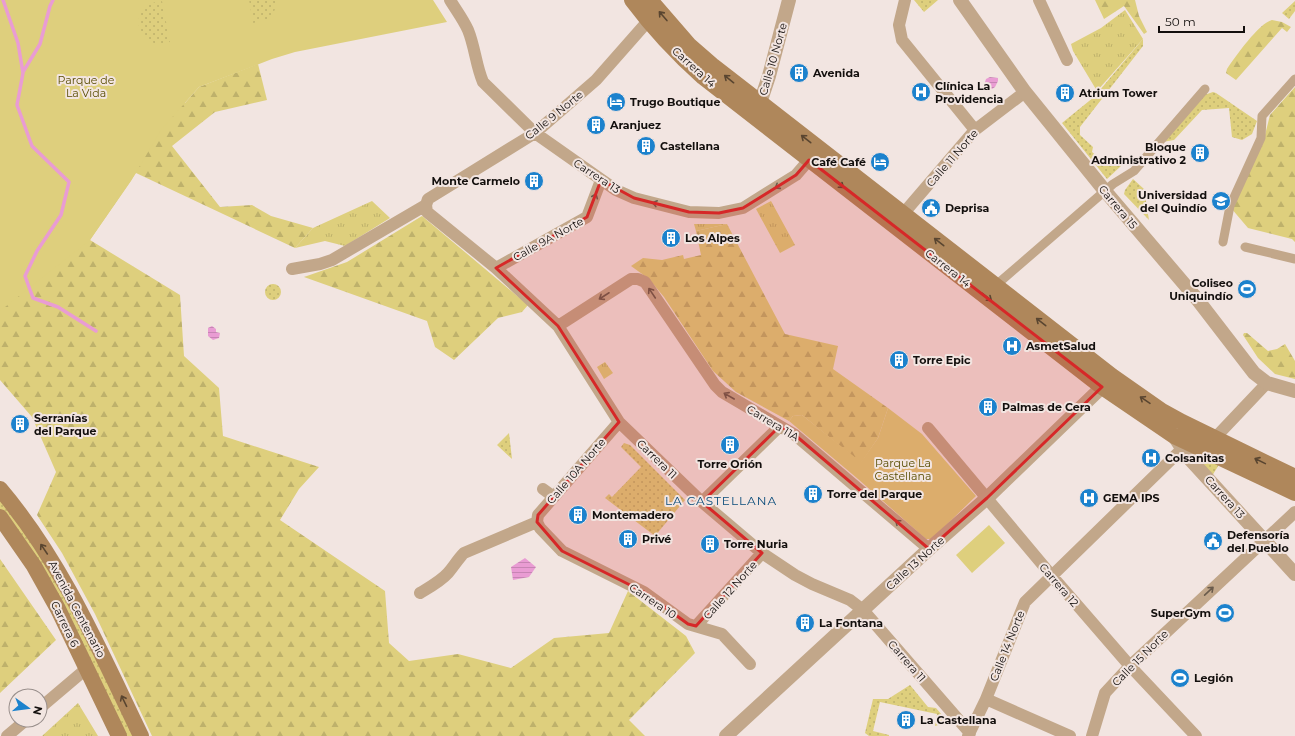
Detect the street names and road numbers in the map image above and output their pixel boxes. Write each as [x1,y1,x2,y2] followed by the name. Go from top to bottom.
[756,21,790,97] street label: Calle 10 Norte
[669,44,719,91] street label: Carrera 14
[522,87,586,143] street label: Calle 9 Norte
[923,126,981,190] street label: Calle 11 Norte
[571,156,623,196] street label: Carrera 13
[1096,182,1140,232] street label: Carrera 15
[510,214,586,264] street label: Calle 9A Norte
[922,246,974,291] street label: Carrera 14
[744,402,802,444] street label: Carrera 11A
[544,435,609,507] street label: Calle 10A Norte
[634,436,680,482] street label: Carrera 11
[1202,473,1248,521] street label: Carrera 13
[883,533,947,593] street label: Calle 13 Norte
[45,558,109,660] street label: Avenida Centenario
[700,558,760,622] street label: Calle 12 Norte
[1036,560,1082,610] street label: Carrera 12
[627,580,679,622] street label: Carrera 10
[48,599,82,650] street label: Carrera 6
[986,608,1028,683] street label: Calle 14 Norte
[1109,627,1171,689] street label: Calle 15 Norte
[885,637,929,685] street label: Carrera 11

